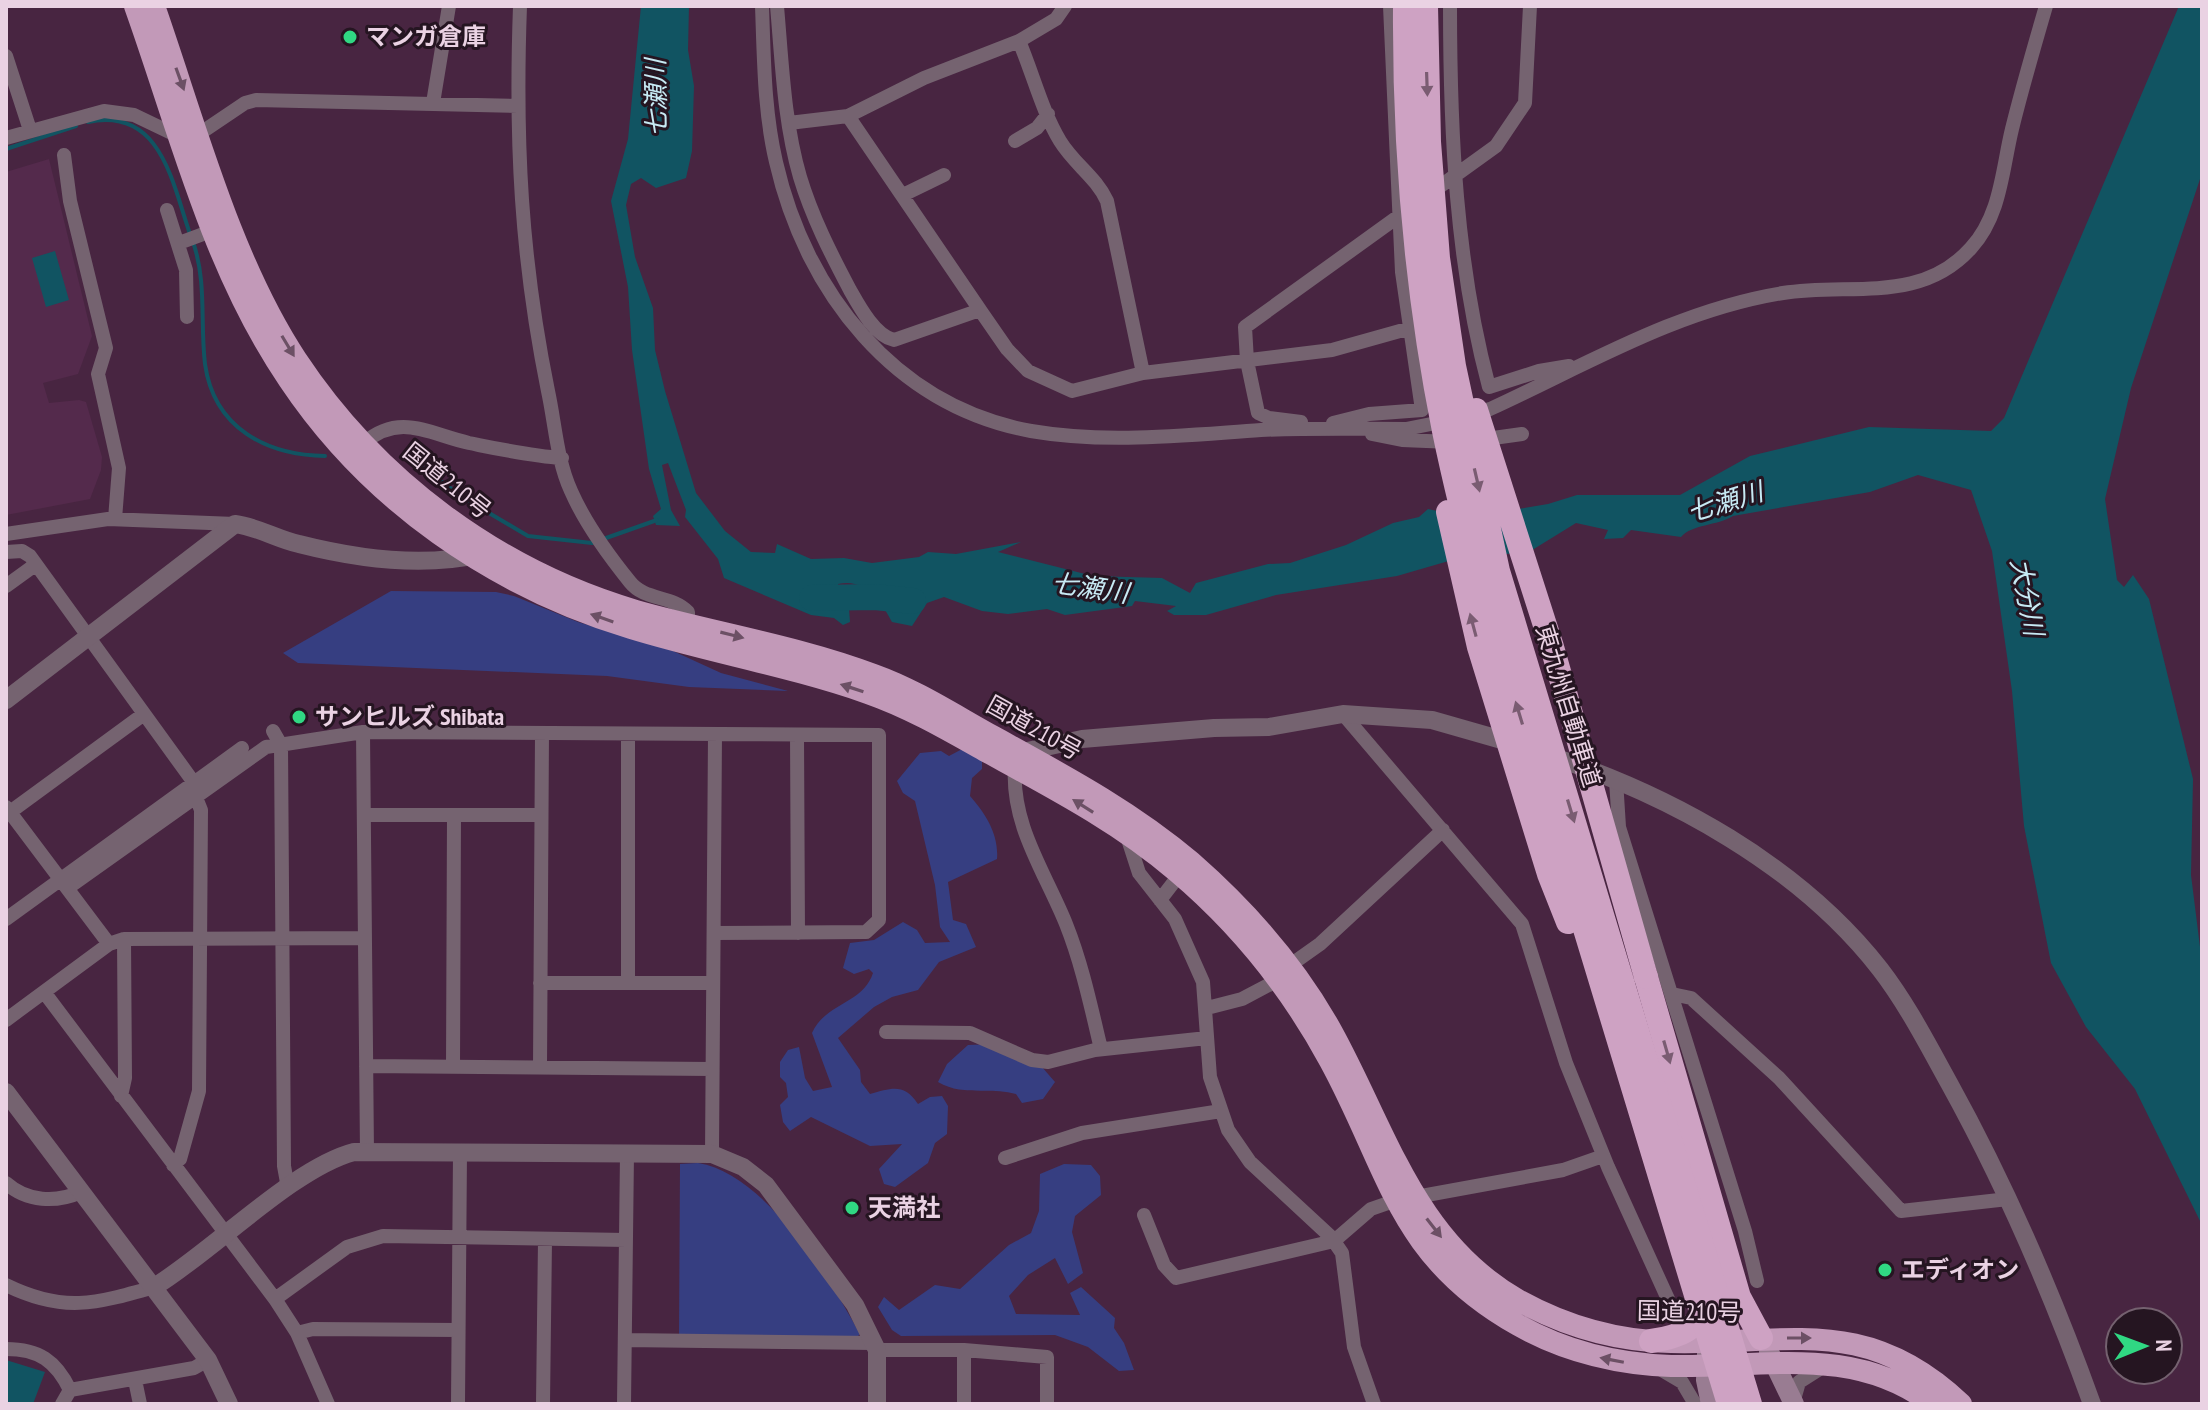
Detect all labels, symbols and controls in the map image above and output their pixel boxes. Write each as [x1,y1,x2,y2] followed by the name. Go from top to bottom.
[366,21,486,52] place label: マンガ倉庫
[341,28,359,46] marker: マンガ倉庫
[638,56,673,137] water label: 七瀬川
[174,68,187,92] one-way arrow
[1420,72,1433,97] one-way arrow
[280,335,294,357] one-way arrow
[397,436,498,526] street label: 国道210号
[1471,468,1484,493] one-way arrow
[1683,473,1770,529] water label: 七瀬川
[2004,555,2052,641] water label: 大分川
[1049,566,1134,610] water label: 七瀬川
[589,612,613,624] one-way arrow
[1467,613,1479,638] one-way arrow
[1529,621,1608,791] street label: 東九州自動車道
[720,630,745,642] one-way arrow
[840,681,864,693] one-way arrow
[981,689,1087,766] street label: 国道210号
[315,701,504,732] place label: サンヒルズ Shibata
[1512,701,1525,725] one-way arrow
[290,708,308,726] marker: サンヒルズ Shibata
[1565,799,1578,823] one-way arrow
[1072,800,1094,814] one-way arrow
[1661,1039,1673,1064] one-way arrow
[868,1192,940,1223] place label: 天満社
[843,1199,861,1217] marker: 天満社
[1426,1218,1442,1238] one-way arrow
[1901,1254,2019,1285] place label: エディオン
[1876,1261,1894,1279] marker: エディオン
[1637,1295,1741,1328] street label: 国道210号
[2104,1306,2184,1386] north arrow
[1787,1332,1812,1344] one-way arrow
[2150,1339,2178,1352] text: N
[1599,1353,1624,1366] one-way arrow

